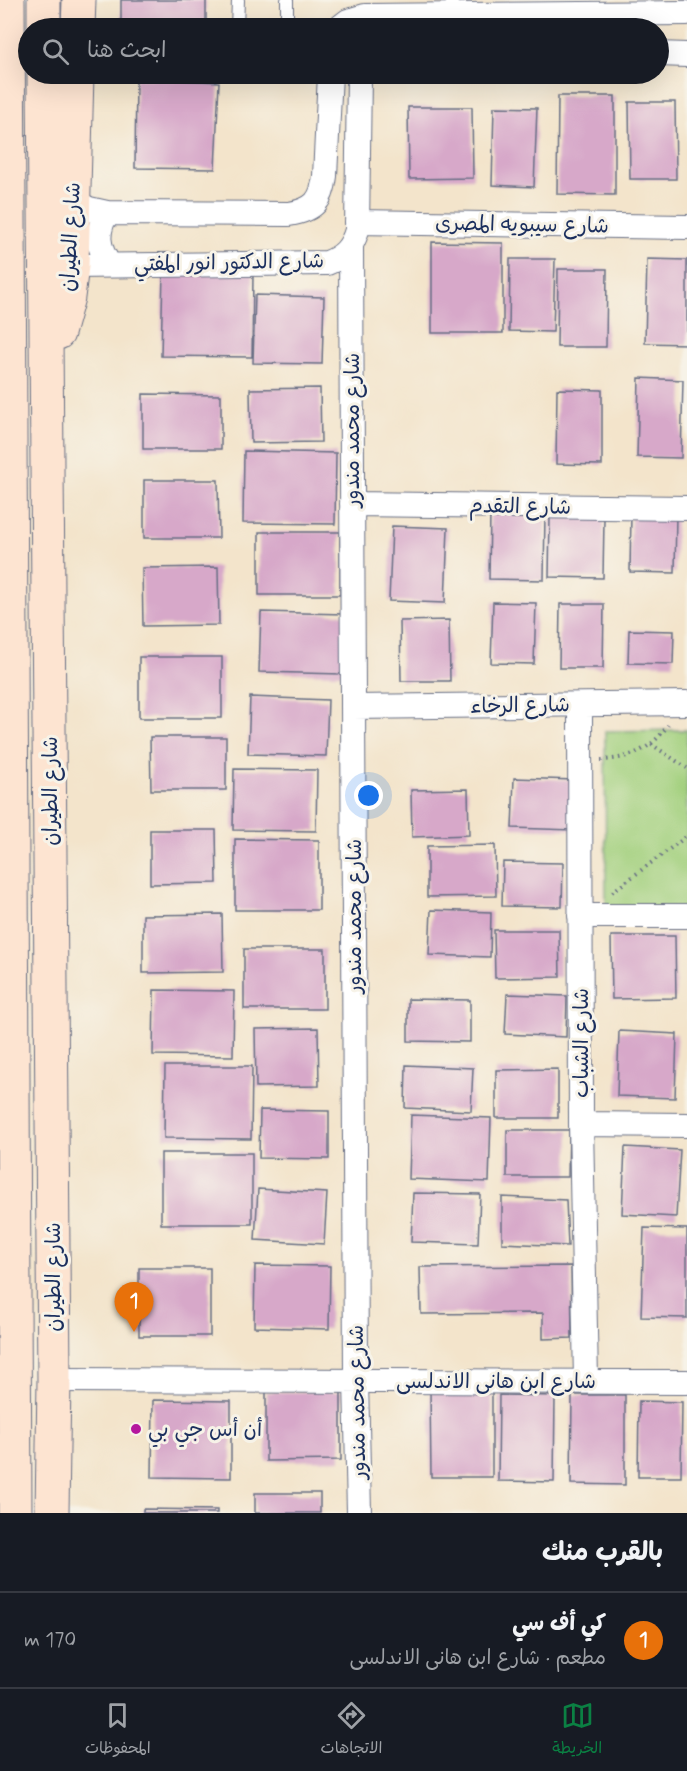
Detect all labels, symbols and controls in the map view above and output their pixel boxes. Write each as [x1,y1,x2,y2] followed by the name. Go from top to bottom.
[18,18,669,84] search box
[39,35,72,68] icon: search
[87,37,167,65] text: ابحث هنا
[54,182,88,293] street label: شارع الطيران
[435,209,609,241] street label: شارع سيبويه المصرى
[134,247,324,283] street label: شارع الدكتور انور المفتي
[339,353,367,509] street label: شارع محمد مندور
[469,492,571,523] street label: شارع التقدم
[470,691,570,721] street label: شارع الرخاء
[37,736,65,846] street label: شارع الطيران
[354,781,383,810] your location
[341,839,369,995] street label: شارع محمد مندور
[568,988,596,1098] street label: شارع الشباب
[40,1222,68,1332] street label: شارع الطيران
[114,1282,154,1332] pin: 1
[343,1325,373,1481] street label: شارع محمد مندور
[396,1368,596,1396] street label: شارع ابن هانى الاندلسى
[148,1416,262,1448] place label: أن أس جي بي
[129,1422,143,1436] marker: أن أس جي بي
[542,1536,663,1570] text: بالقرب منك
[512,1610,606,1638] text: كي أف سي
[24,1627,76,1654] text: 170 m
[639,1627,648,1654] text: 1
[350,1645,606,1672] text: مطعم · شارع ابن هانى الاندلسى
[85,1699,151,1762] tab: المحفوظات
[321,1699,382,1762] tab: الاتجاهات
[552,1699,602,1762] tab: الخريطة

